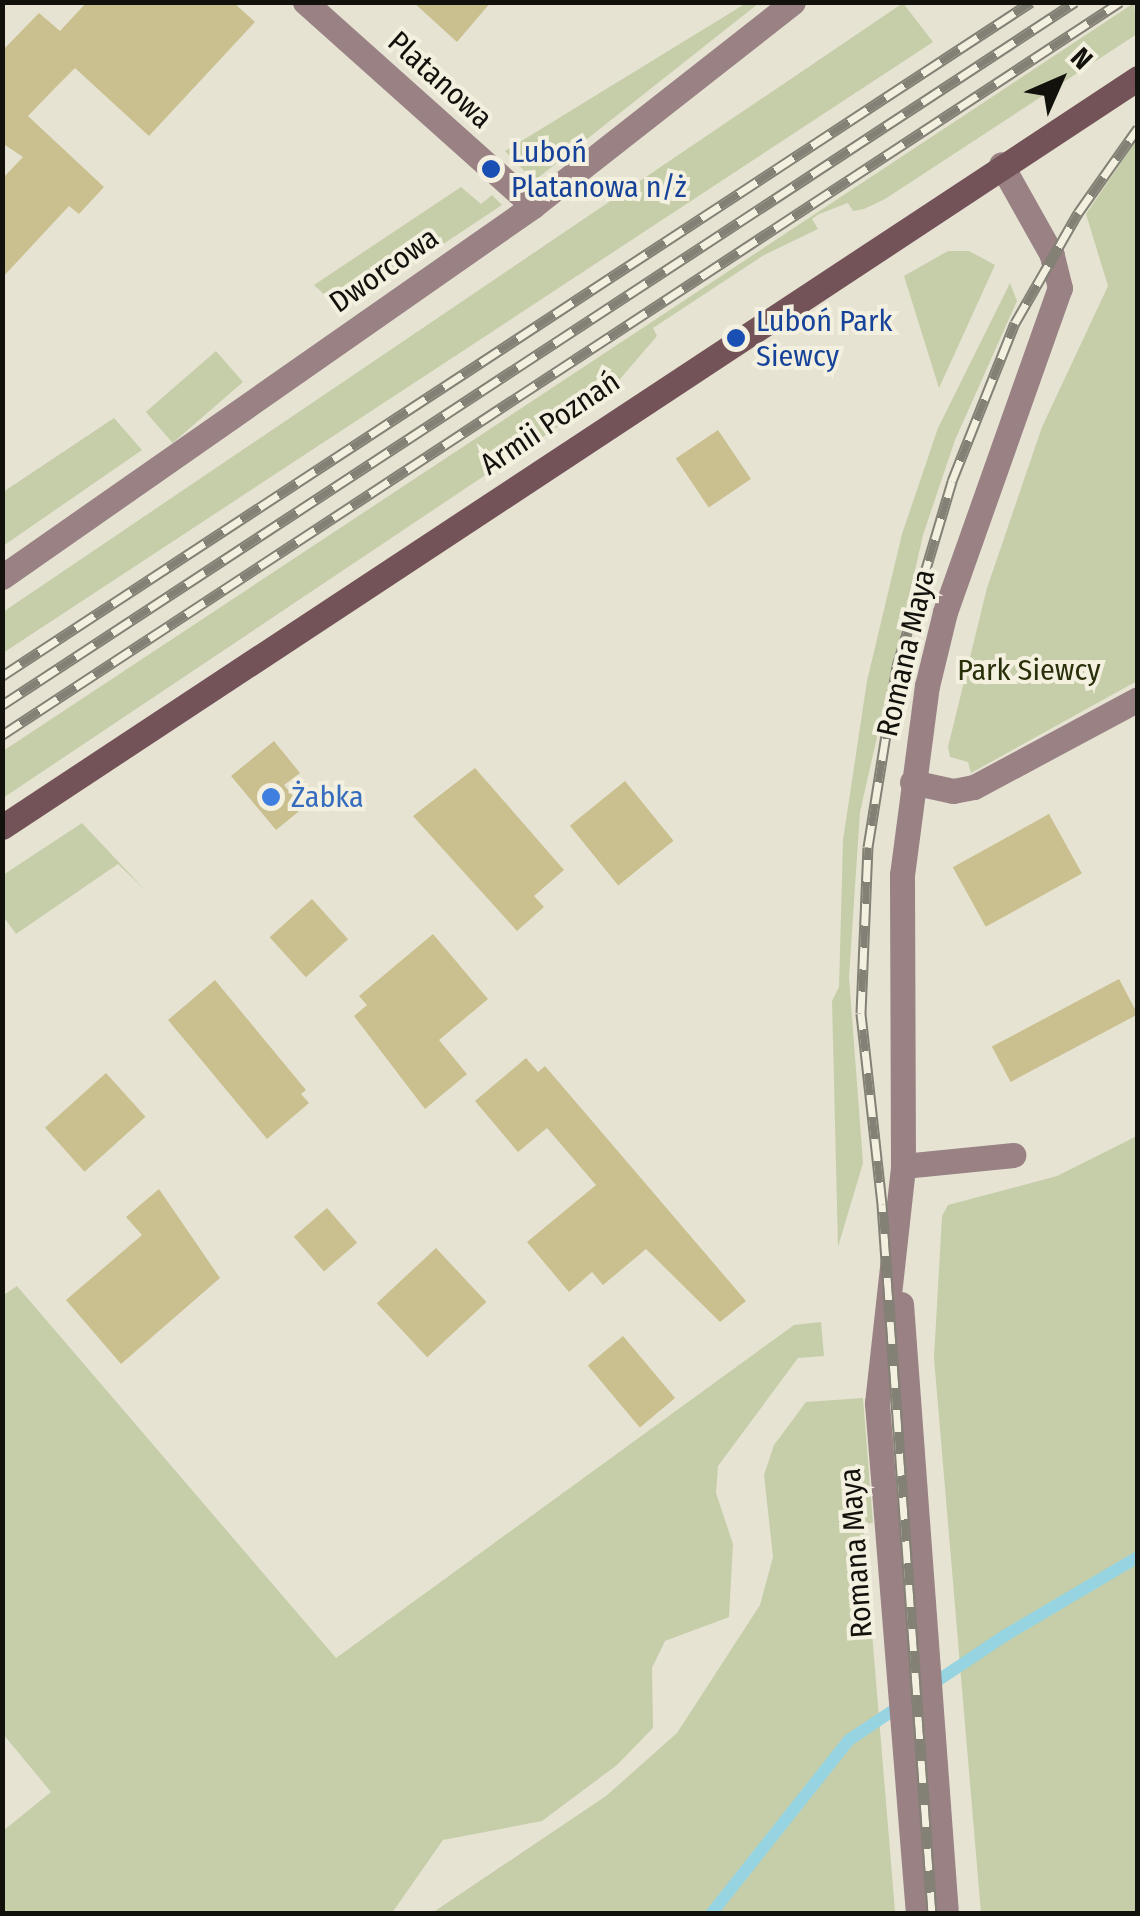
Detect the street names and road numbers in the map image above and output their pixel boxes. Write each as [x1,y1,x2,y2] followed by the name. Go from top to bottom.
[381,24,499,136] street label: Platanowa
[323,220,445,320] street label: Dworcowa
[474,363,626,483] street label: Armii Poznań
[869,566,943,740] street label: Romana Maya
[832,1467,880,1639] street label: Romana Maya

